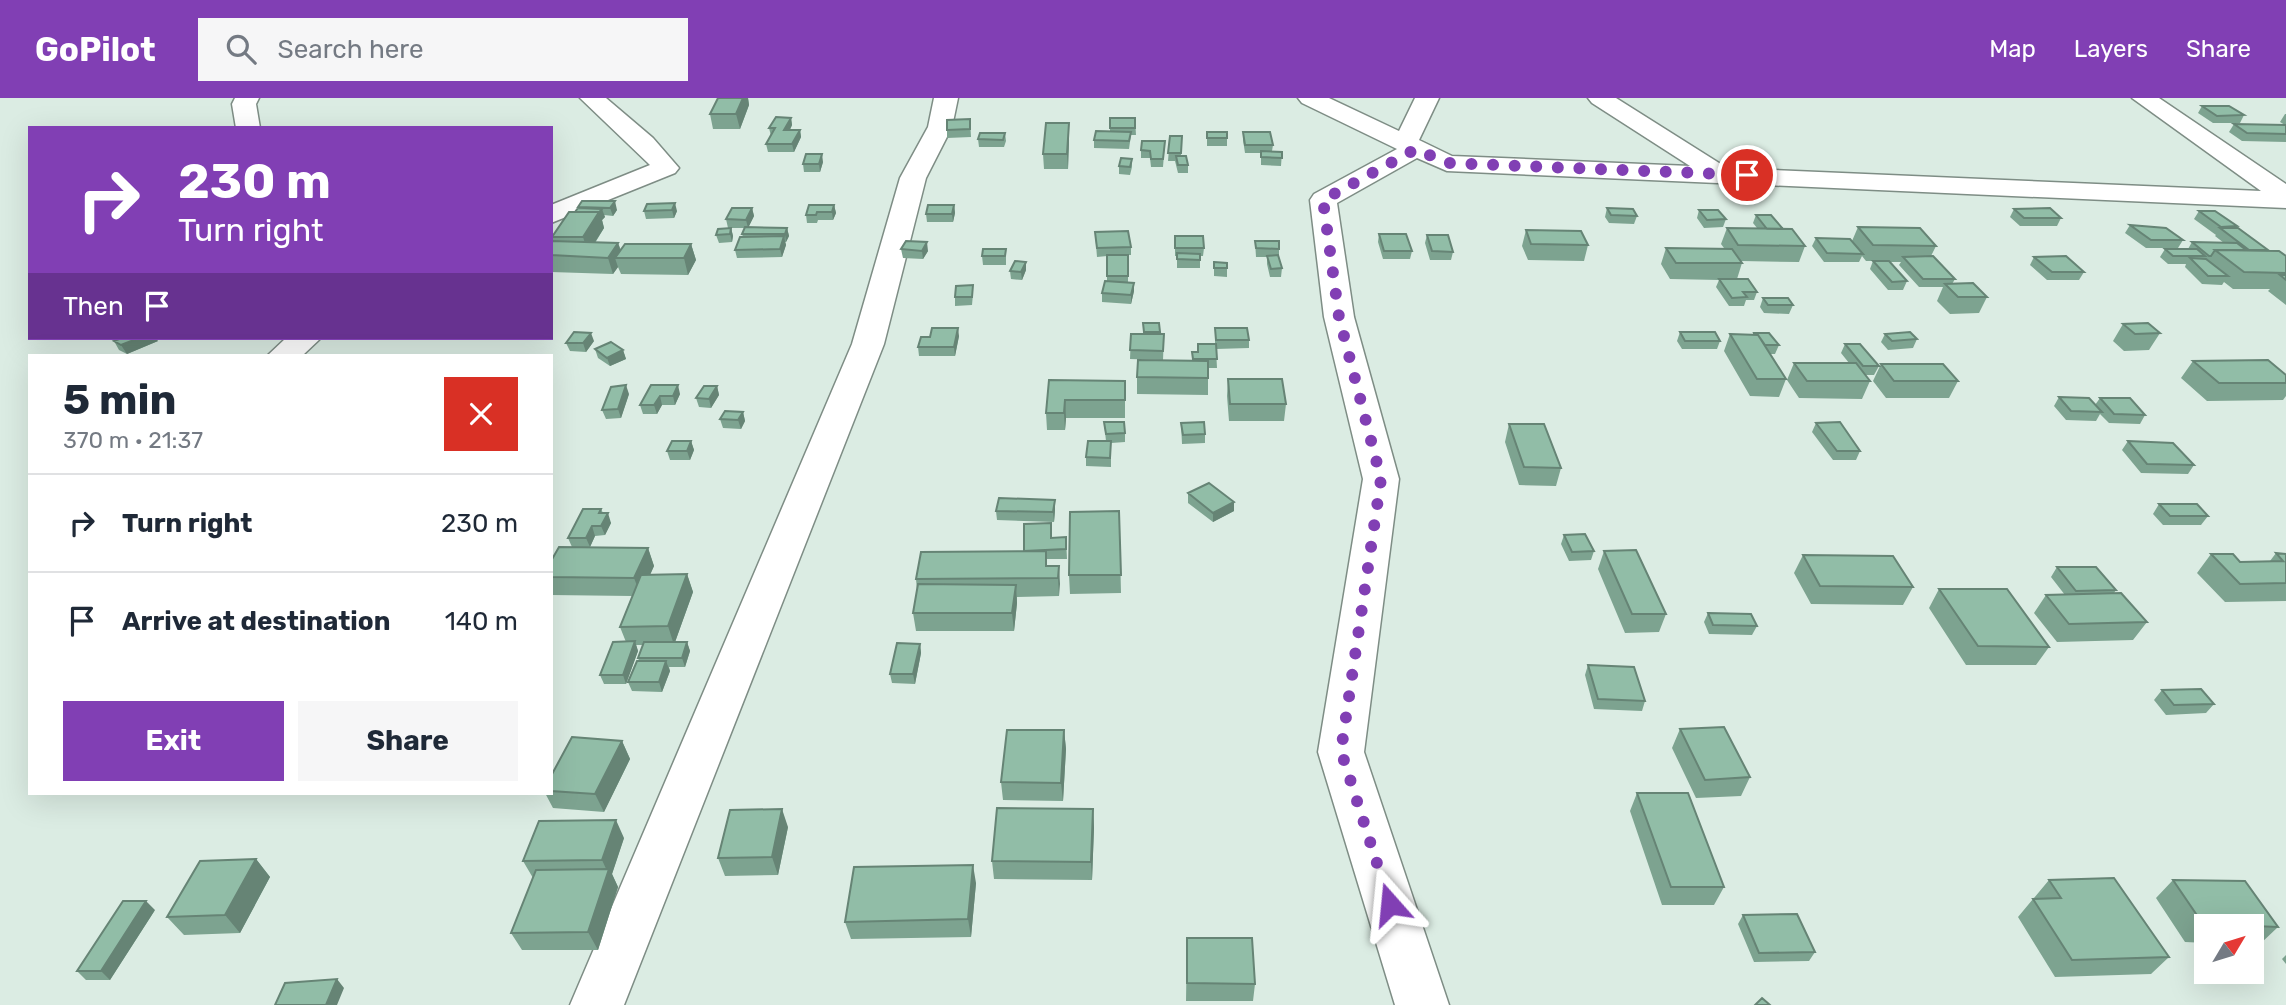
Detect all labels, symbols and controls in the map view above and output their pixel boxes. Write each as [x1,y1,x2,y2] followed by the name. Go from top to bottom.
[198,18,688,81] search box
[35,30,156,69] text: GoPilot
[222,30,260,68] icon: search
[278,34,423,65] text: Search here
[1989,35,2036,63] text: Map
[2074,35,2148,63] text: Layers
[2186,35,2251,63] text: Share
[1717,145,1777,205] pin
[178,152,331,210] text: 230 m
[63,154,154,245] icon: right
[1728,156,1766,194] icon: arrive
[178,211,323,249] text: Turn right
[138,287,176,325] icon: arrive
[63,291,124,322] text: Then
[63,375,177,425] text: 5 min
[444,377,518,451] button: close
[63,426,203,454] text: 370 m · 21:37
[63,504,101,542] icon: right
[122,508,252,539] text: Turn right
[441,508,518,539] text: 230 m
[63,602,101,640] icon: arrive
[122,606,390,637] text: Arrive at destination
[445,606,518,637] text: 140 m
[63,701,284,781] button: Exit
[298,701,518,781] button: Share
[1353,867,1427,941] position arrow
[2194,914,2264,984] north arrow
[2194,914,2264,984] map controls

